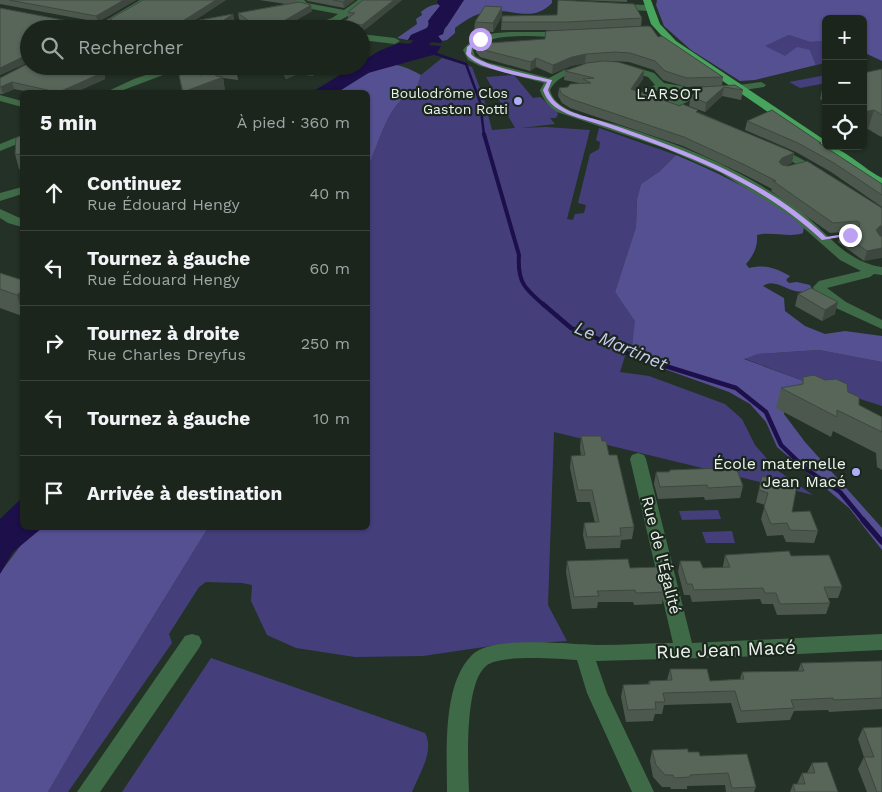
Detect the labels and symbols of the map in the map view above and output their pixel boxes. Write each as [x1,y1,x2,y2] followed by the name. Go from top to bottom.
[469,28,492,51] route start
[391,85,508,117] place label: Boulodrôme Clos Gaston Rotti
[636,85,702,103] district label: L'ARSOT
[512,95,524,107] marker: Boulodrôme Clos Gaston Rotti
[839,224,862,247] route end
[572,317,671,375] water label: Le Martinet
[713,454,846,491] place label: École maternelle Jean Macé
[850,466,862,478] marker: École maternelle Jean Macé
[638,494,685,616] street label: Rue de l'Égalité
[656,636,796,663] street label: Rue Jean Macé

